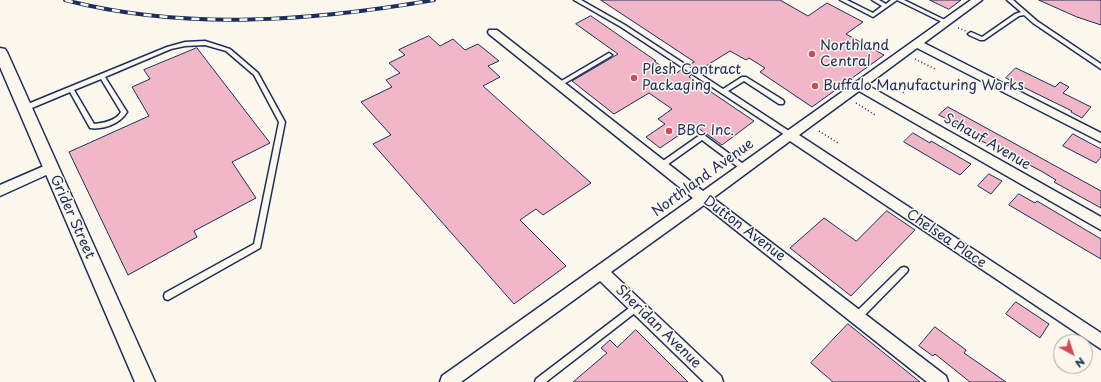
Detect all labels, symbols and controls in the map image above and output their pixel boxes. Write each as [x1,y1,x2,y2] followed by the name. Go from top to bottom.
[820,38,889,70] place label: Northland Central
[807,49,817,59] marker: Northland Central
[642,62,741,94] place label: Plesh Contract Packaging
[629,73,639,83] marker: Plesh Contract Packaging
[823,78,1024,94] place label: Buffalo Manufacturing Works
[810,81,820,91] marker: Buffalo Manufacturing Works
[941,110,1033,174] street label: Schauf Avenue
[677,123,735,139] place label: BBC Inc.
[664,126,674,136] marker: BBC Inc.
[649,136,757,220] street label: Northland Avenue
[46,172,98,262] street label: Grider Street
[700,193,788,265] street label: Dutton Avenue
[903,206,989,272] street label: Chelsea Place
[612,282,704,372] street label: Sheridan Avenue
[1053,334,1093,374] north arrow
[1072,353,1089,372] text: N

